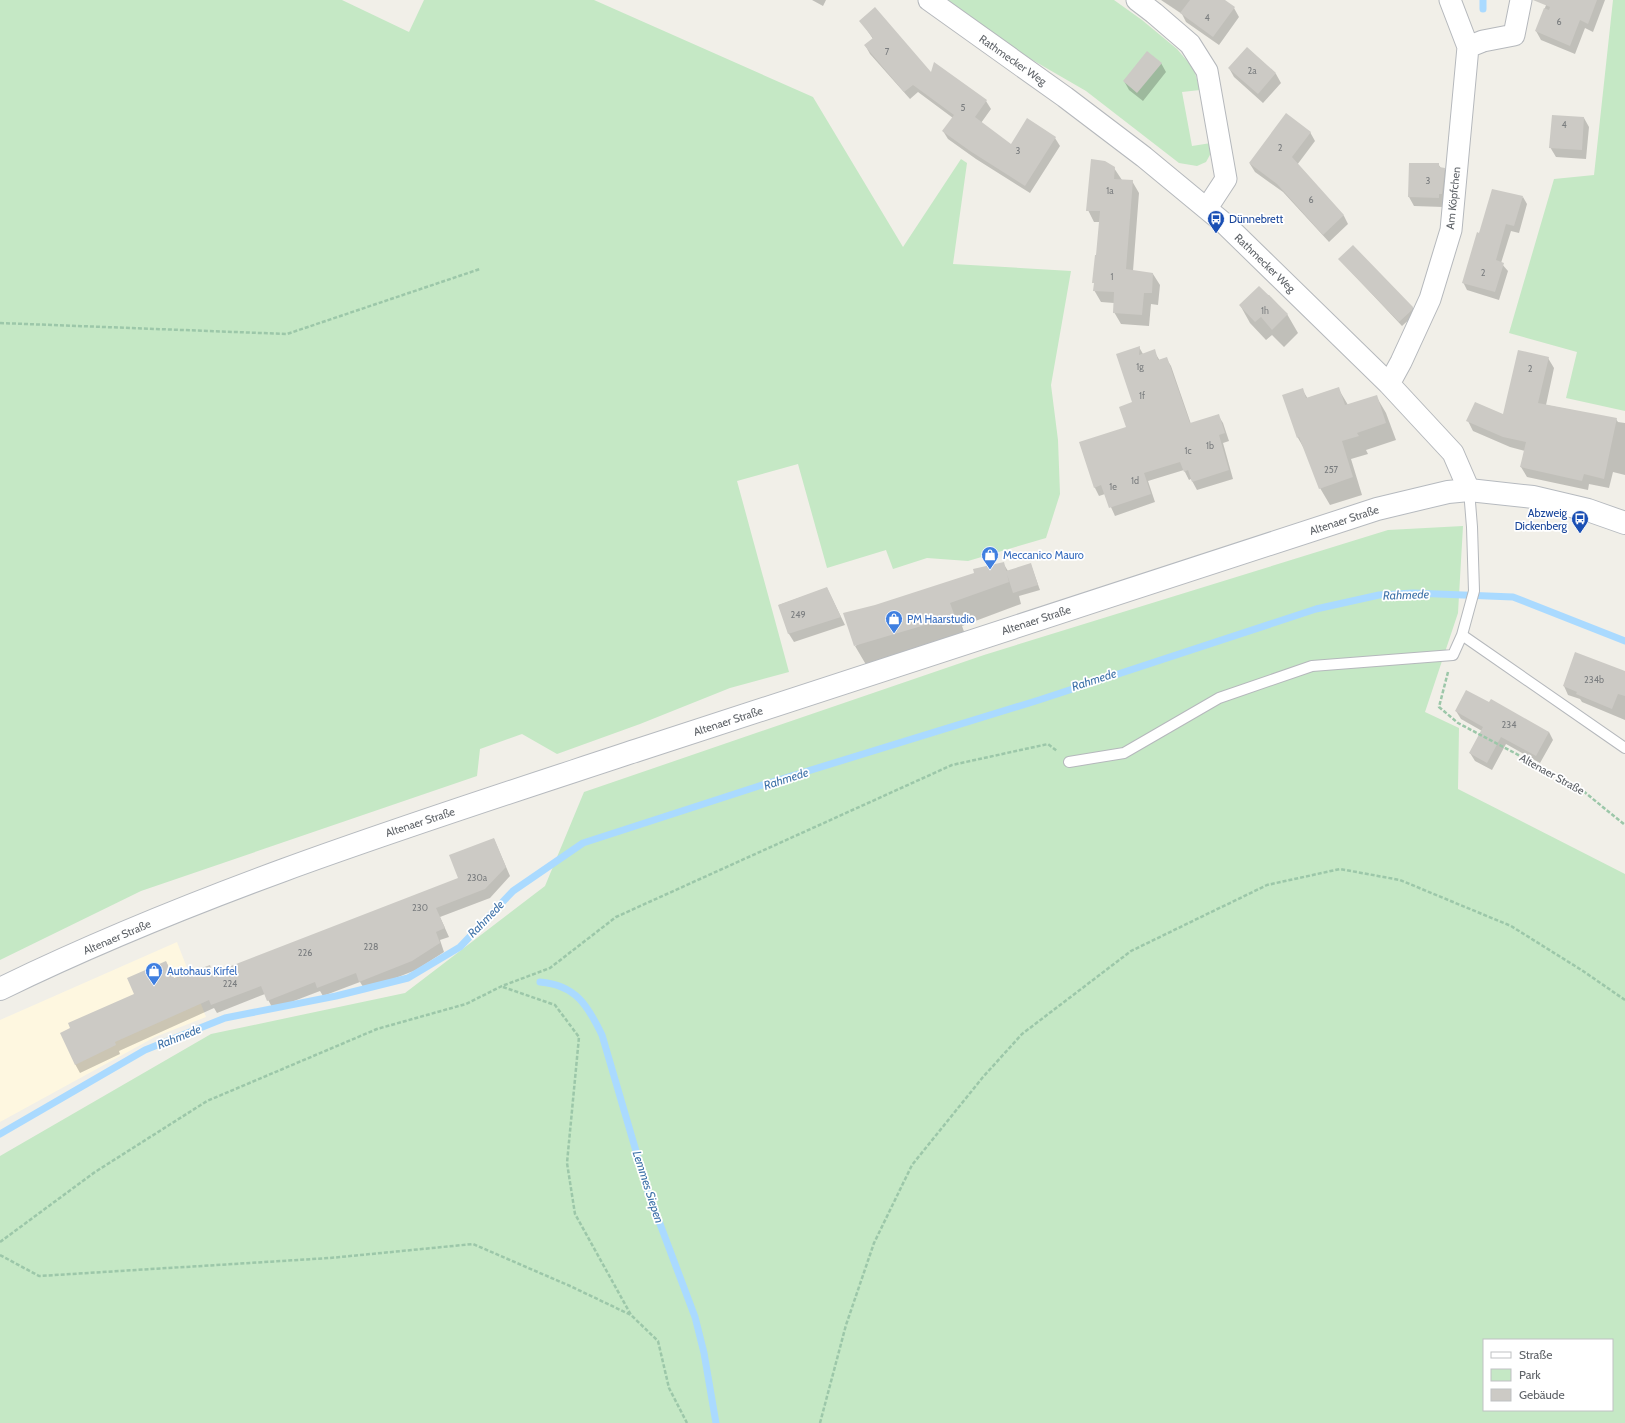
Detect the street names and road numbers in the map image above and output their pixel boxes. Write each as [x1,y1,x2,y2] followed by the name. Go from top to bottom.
[977,32,1050,89] street label: Rathmecker Weg
[1443,166,1463,230] street label: Am Köpfchen
[1232,231,1299,296] street label: Rathmecker Weg
[1308,502,1381,538] street label: Altenaer Straße
[1000,602,1073,638] street label: Altenaer Straße
[692,703,765,739] street label: Altenaer Straße
[1517,750,1587,798] street label: Altenaer Straße
[384,804,457,840] street label: Altenaer Straße
[81,916,153,958] street label: Altenaer Straße

